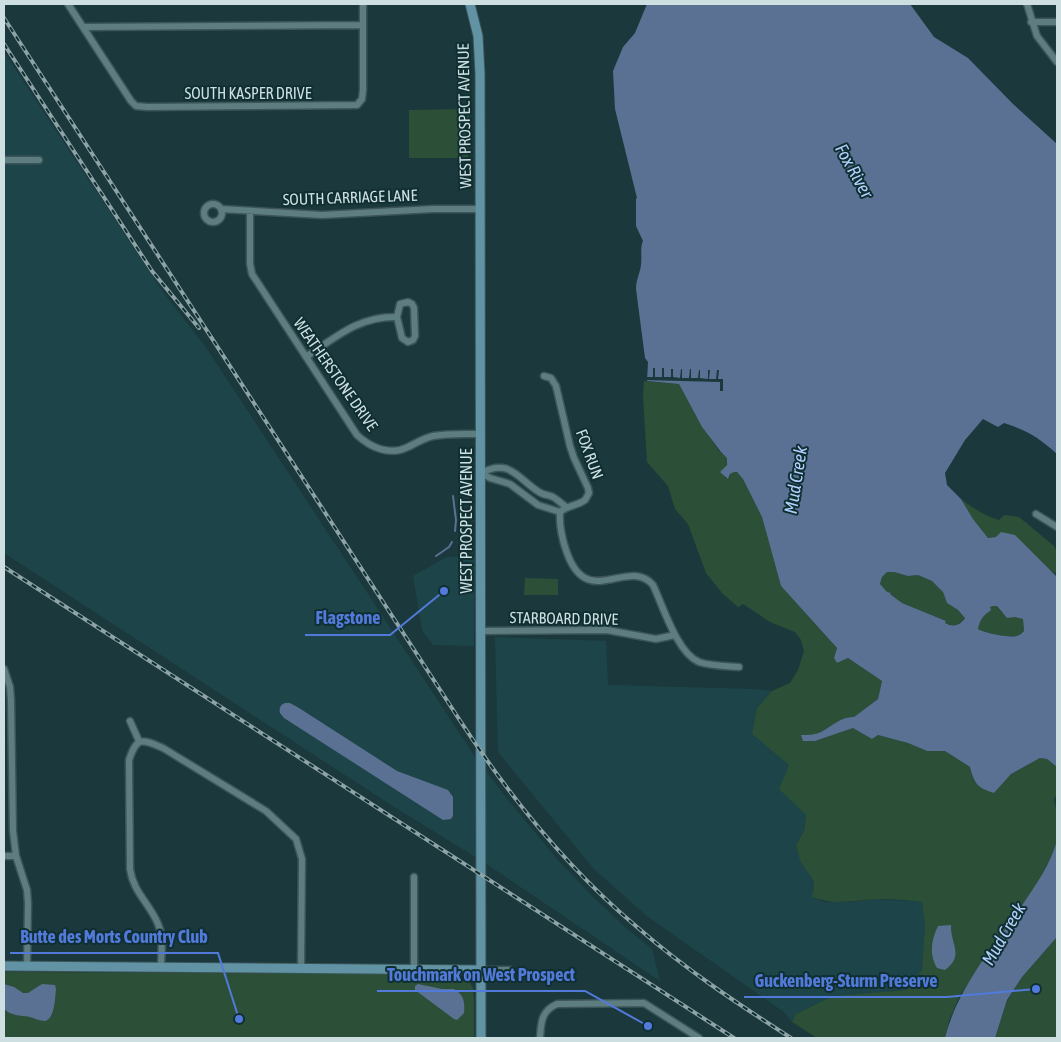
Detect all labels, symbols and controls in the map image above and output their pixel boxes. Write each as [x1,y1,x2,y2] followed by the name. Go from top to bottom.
[454,43,474,189] street label: WEST PROSPECT AVENUE
[185,84,312,102] street label: SOUTH KASPER DRIVE
[831,140,878,202] water label: Fox River
[282,186,418,208] street label: SOUTH CARRIAGE LANE
[290,314,382,434] street label: WEATHERSTONE DRIVE
[573,427,607,481] street label: FOX RUN
[780,443,811,515] water label: Mud Creek
[457,448,475,594] street label: WEST PROSPECT AVENUE
[305,602,390,635] callout: Flagstone
[316,607,380,628] text: Flagstone
[510,608,619,628] street label: STARBOARD DRIVE
[977,898,1030,969] water label: Mud Creek
[10,920,218,953] callout: Butte des Morts Country Club
[20,926,208,947] text: Butte des Morts Country Club
[377,958,585,991] callout: Touchmark on West Prospect
[387,964,576,985] text: Touchmark on West Prospect
[744,964,947,997] callout: Guckenberg-Sturm Preserve
[755,970,937,991] text: Guckenberg-Sturm Preserve

